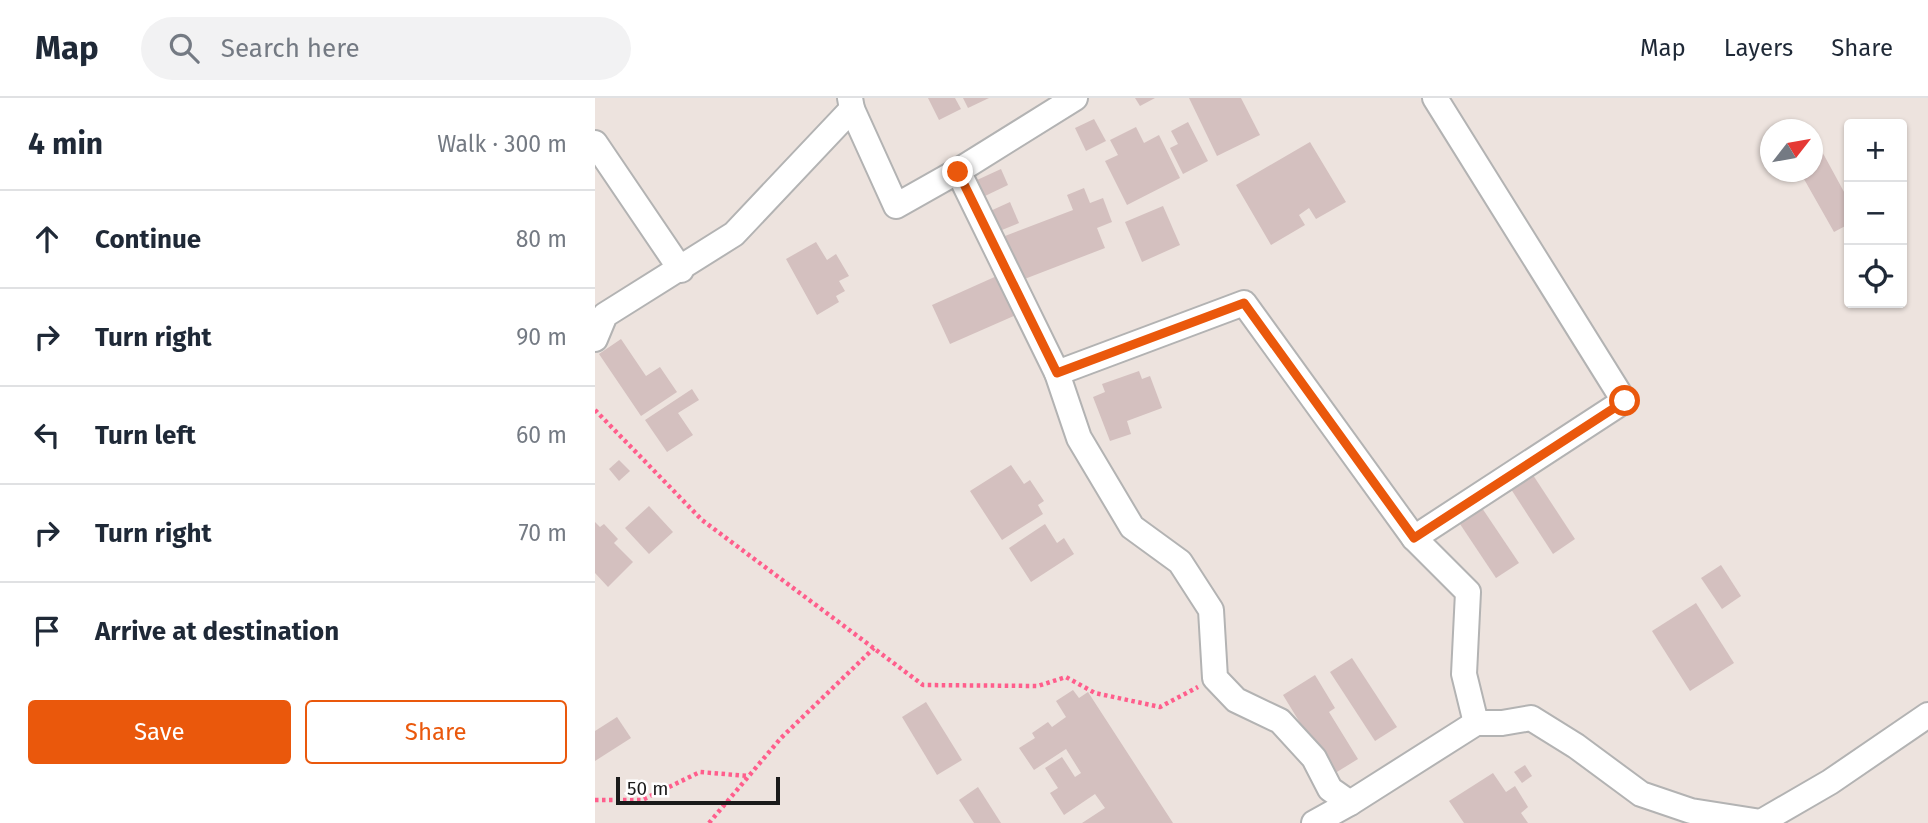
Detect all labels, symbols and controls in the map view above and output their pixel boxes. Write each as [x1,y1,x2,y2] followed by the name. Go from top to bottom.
[141,17,631,80] search box
[35,28,99,68] text: Map
[165,29,203,67] icon: search
[221,33,360,64] text: Search here
[1640,34,1686,62] text: Map
[1724,34,1793,62] text: Layers
[1831,34,1893,62] text: Share
[1760,119,1823,182] north arrow
[1844,119,1907,308] map controls
[1844,119,1907,182] button: +
[28,126,103,162] text: 4 min
[437,130,567,158] text: Walk · 300 m
[942,156,973,187] route end
[1844,182,1907,245] button: −
[28,220,66,258] icon: ahead
[95,224,201,255] text: Continue
[516,225,567,253] text: 80 m
[1844,245,1907,308] button: locate
[28,318,66,356] icon: right
[95,322,212,353] text: Turn right
[516,323,567,351] text: 90 m
[1609,385,1640,416] route start
[28,416,66,454] icon: left
[95,420,196,451] text: Turn left
[516,421,567,449] text: 60 m
[28,514,66,552] icon: right
[95,518,212,549] text: Turn right
[518,519,567,547] text: 70 m
[28,612,66,650] icon: arrive
[95,616,339,647] text: Arrive at destination
[28,700,291,764] button: Save
[305,700,567,764] button: Share
[616,774,781,806] scale bar
[627,777,668,800] text: 50 m

